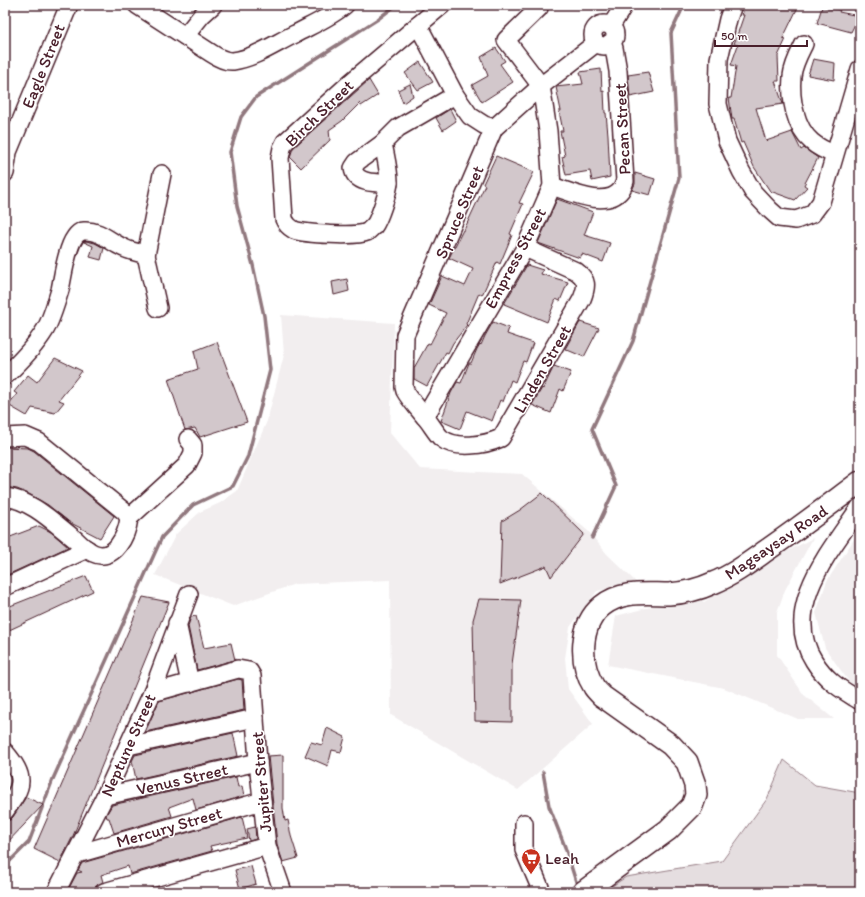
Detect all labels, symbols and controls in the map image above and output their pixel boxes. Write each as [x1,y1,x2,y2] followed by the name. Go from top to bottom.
[17,20,69,111] street label: Eagle Street
[715,22,807,48] scale bar
[721,29,747,43] text: 50 m
[281,75,357,151] street label: Birch Street
[610,82,634,175] street label: Pecan Street
[430,162,488,262] street label: Spruce Street
[480,204,550,312] street label: Empress Street
[509,321,575,417] street label: Linden Street
[721,500,832,584] street label: Magsaysay Road
[96,690,160,800] street label: Neptune Street
[247,731,275,833] street label: Jupiter Street
[134,759,230,799] street label: Venus Street
[114,802,224,852] street label: Mercury Street
[520,847,542,875] supermarket icon: Leah
[545,848,580,868] place label: Leah

